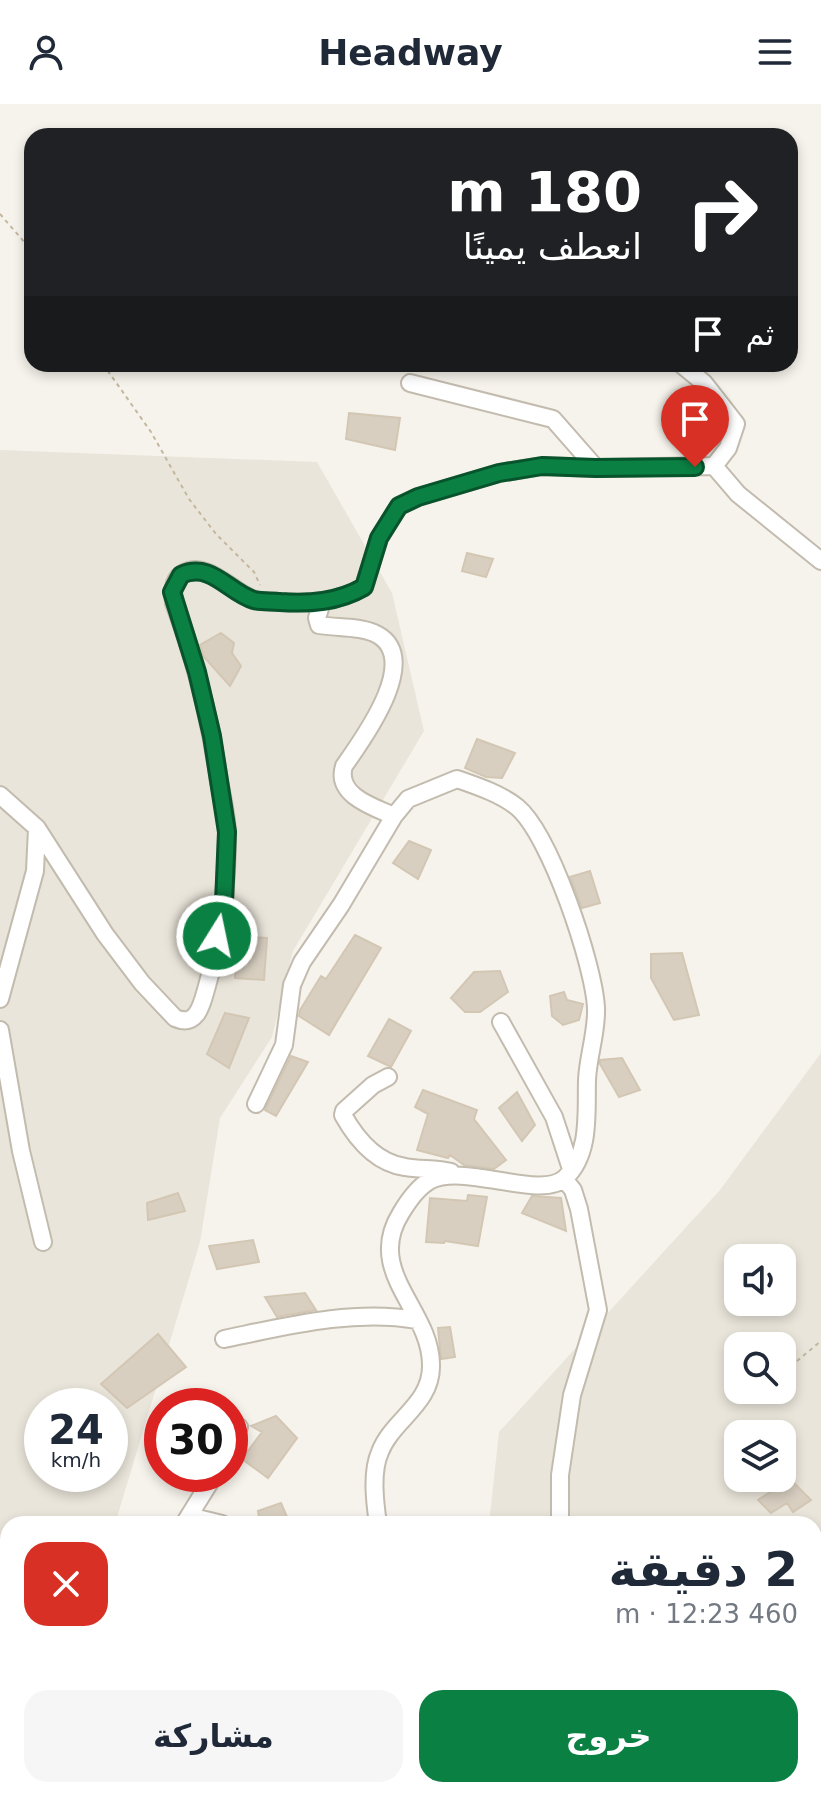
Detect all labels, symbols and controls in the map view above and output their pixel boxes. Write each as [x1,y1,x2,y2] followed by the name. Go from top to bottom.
[24,30,68,74] icon: person
[753,30,797,74] icon: menu
[318,32,503,73] text: Headway
[447,159,642,224] text: 180 m
[670,160,774,264] icon: right
[463,226,642,267] text: انعطف يمينًا
[686,312,730,356] icon: arrive
[746,317,774,352] text: ثم
[661,385,729,467] pin
[673,397,717,441] icon: arrive
[175,894,259,978] position arrow
[724,1244,796,1492] map controls
[724,1244,796,1316] button: sound
[724,1332,796,1404] button: search
[144,1388,248,1492] speed limit sign: 30
[48,1407,104,1453] text: 24
[724,1420,796,1492] button: layers
[51,1448,101,1472] text: km/h
[609,1541,798,1597] text: 2 دقيقة
[24,1542,108,1626] button: close
[615,1599,798,1629] text: 460 m · 12:23
[24,1690,403,1782] button: مشاركة
[419,1690,798,1782] button: خروج

